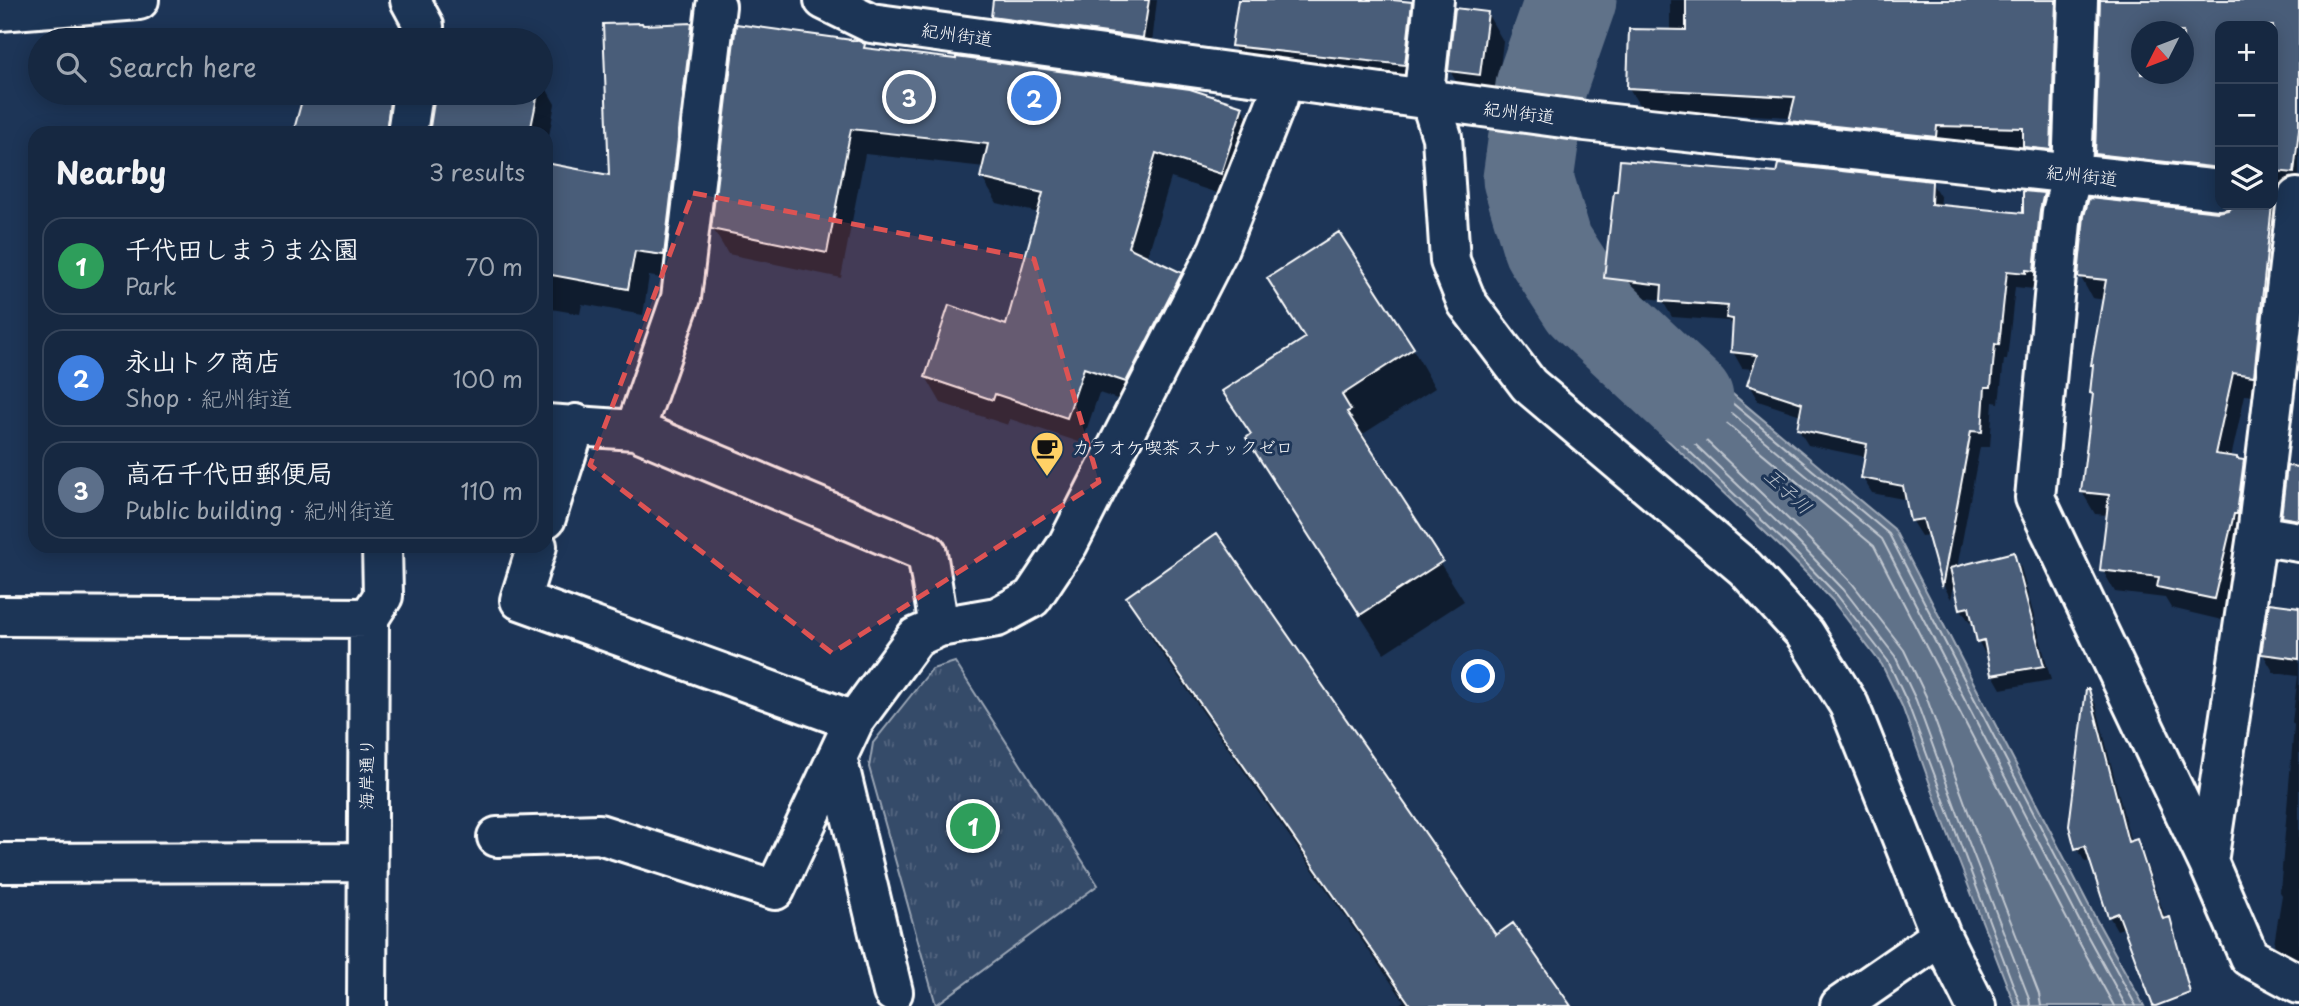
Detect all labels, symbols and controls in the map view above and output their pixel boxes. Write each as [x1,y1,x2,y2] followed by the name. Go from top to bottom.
[920,15,995,52] street label: 紀州街道
[2131,21,2194,84] north arrow
[2215,21,2278,210] map controls
[2215,21,2278,84] button: +
[28,28,553,105] search box
[108,47,257,86] text: Search here
[52,48,90,86] icon: search
[886,71,932,123] pin: 3
[1011,72,1057,124] pin: 2
[2215,84,2278,147] button: −
[1482,94,1557,129] street label: 紀州街道
[2215,147,2278,210] button: layers
[56,149,166,194] text: Nearby
[429,154,525,189] text: 3 results
[2045,157,2119,192] street label: 紀州街道
[125,229,359,268] text: 千代田しまうま公園
[76,249,87,284] text: 1
[465,249,523,284] text: 70 m
[125,268,176,303] text: Park
[125,341,281,380] text: 永山トク商店
[73,361,89,396] text: 2
[453,361,523,396] text: 100 m
[125,380,293,415] text: Shop · 紀州街道
[1028,429,1066,478] cafe icon: カラオケ喫茶 スナックゼロ
[1072,433,1294,460] place label: カラオケ喫茶 スナックゼロ
[125,453,333,492] text: 高石千代田郵便局
[1758,461,1819,520] water label: 王子川
[73,473,89,508] text: 3
[461,473,523,508] text: 110 m
[125,492,395,527] text: Public building · 紀州街道
[1461,659,1495,693] your location
[352,738,379,810] street label: 海岸通り
[950,800,996,852] pin: 1

